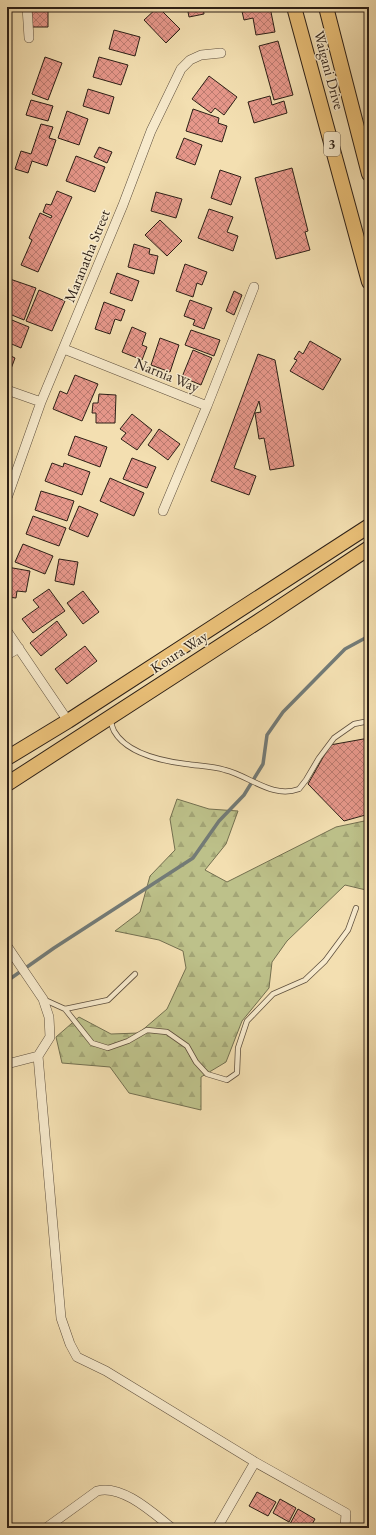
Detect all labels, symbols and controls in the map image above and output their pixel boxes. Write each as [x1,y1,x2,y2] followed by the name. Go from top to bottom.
[310,28,349,112] street label: Waigani Drive
[324,132,340,156] road number: 3
[59,206,114,305] street label: Maranatha Street
[132,353,203,396] street label: Narnia Way
[147,626,211,677] street label: Koura Way

